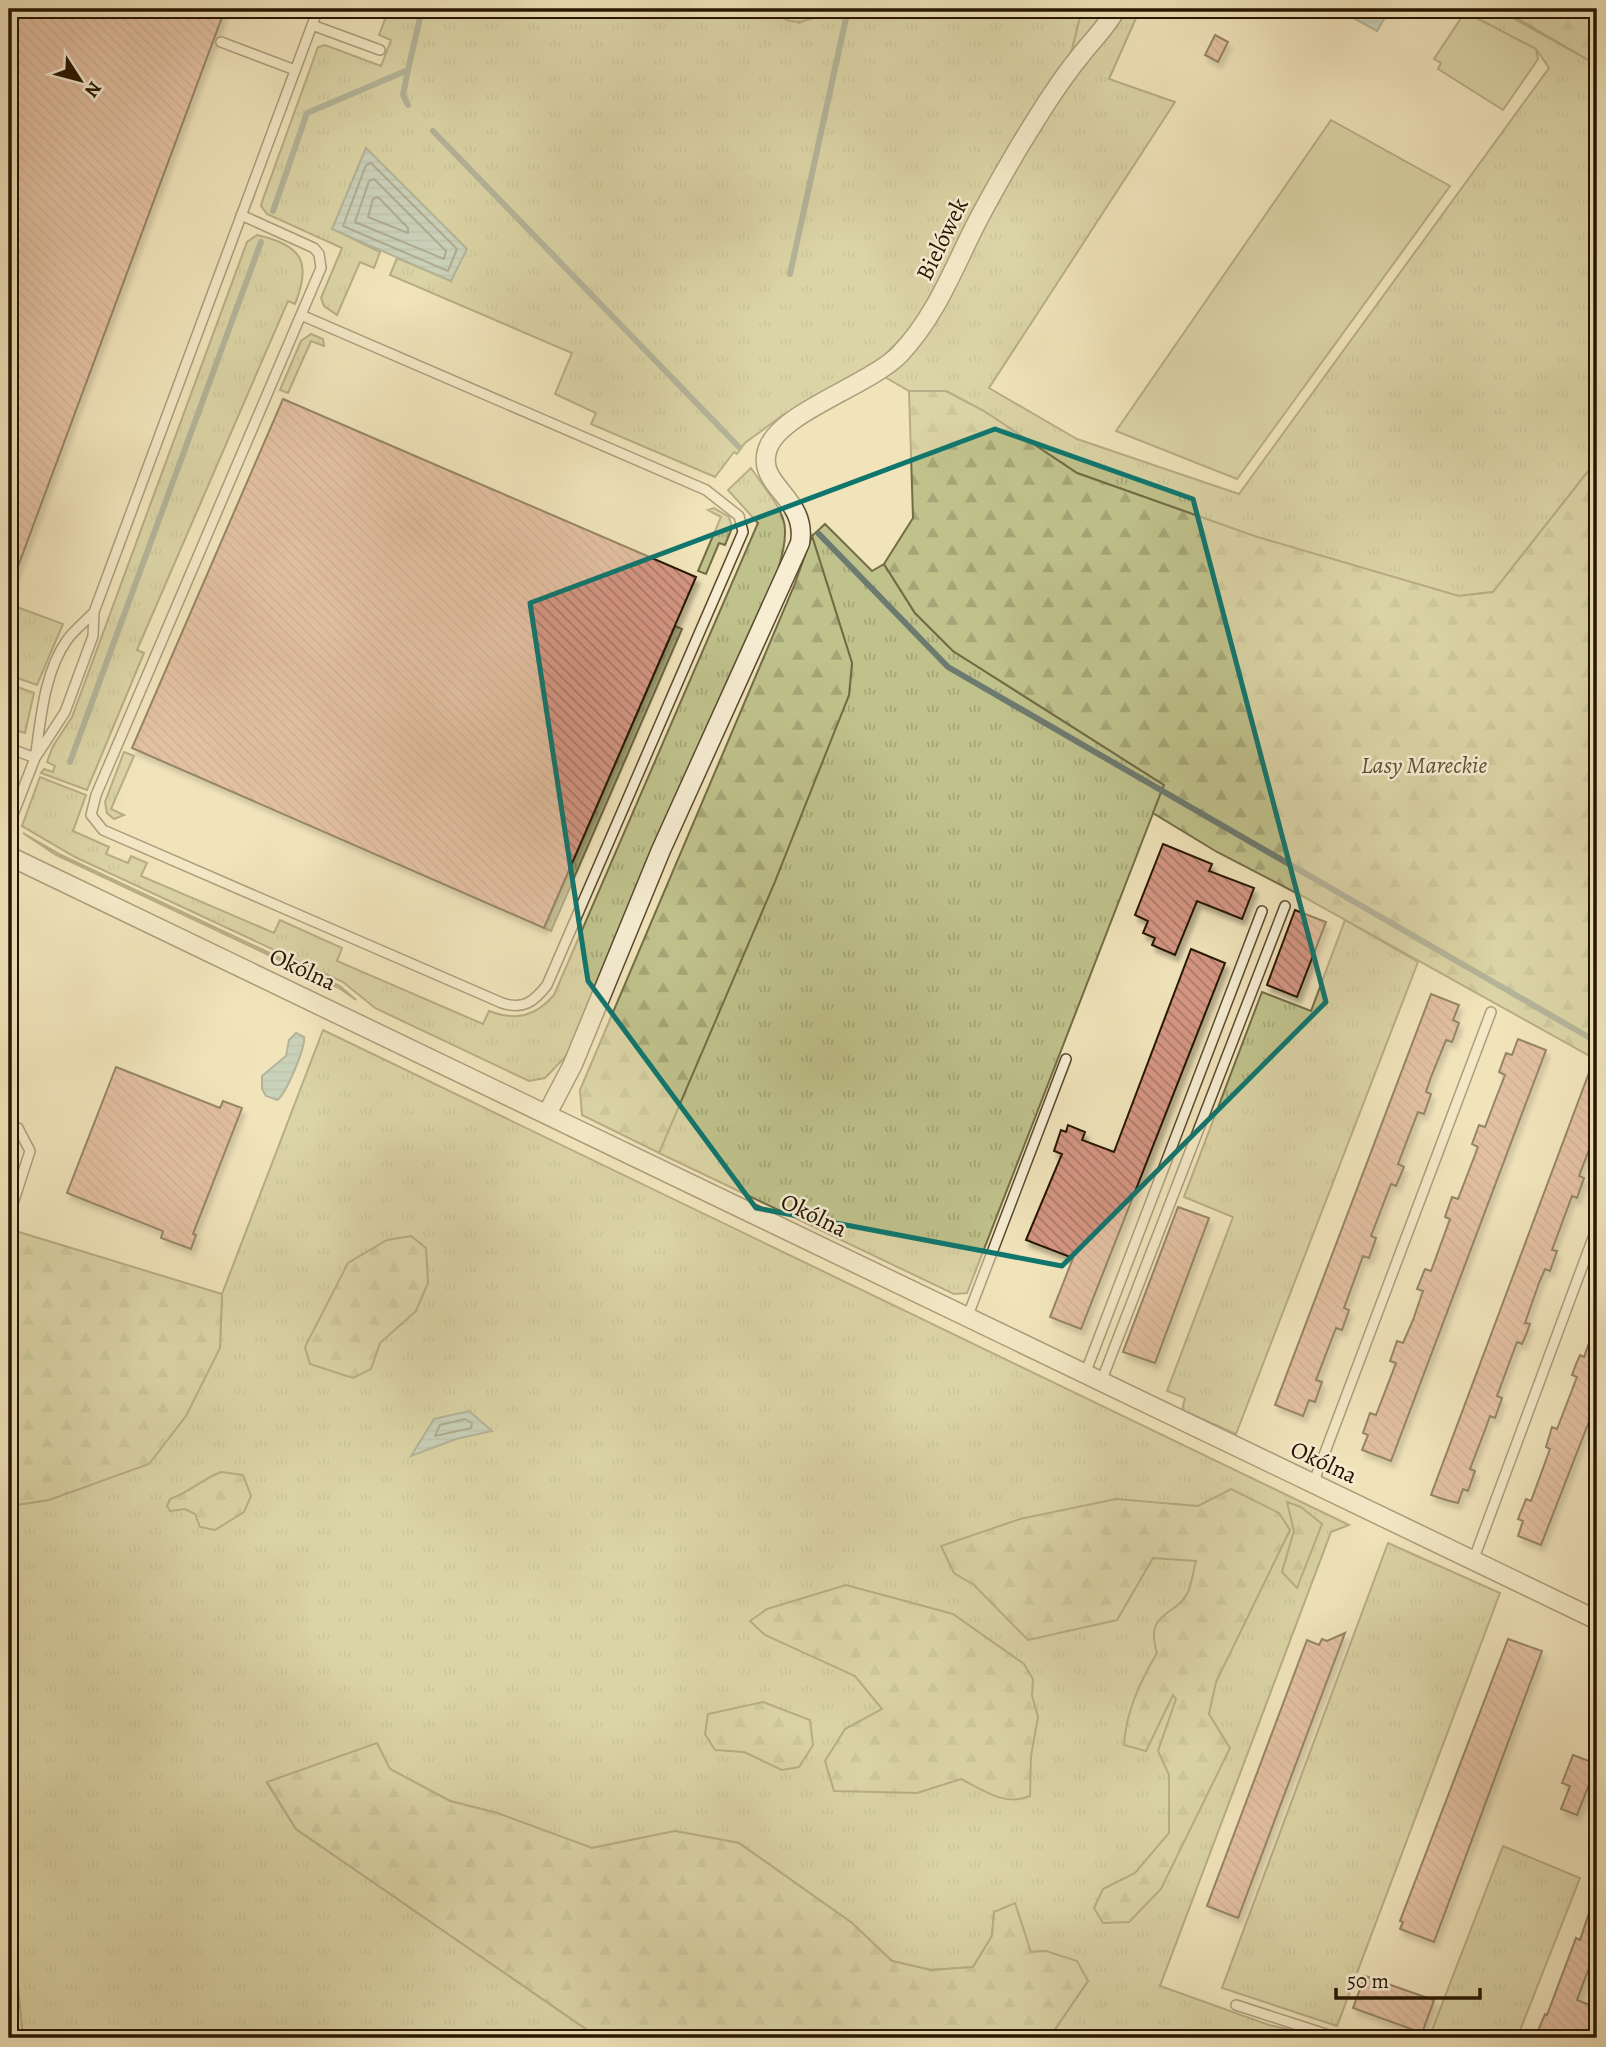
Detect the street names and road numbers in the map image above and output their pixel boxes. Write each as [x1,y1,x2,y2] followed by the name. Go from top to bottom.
[908,192,976,286] street label: Bielówek
[264,940,342,999] street label: Okólna
[775,1185,853,1245] street label: Okólna
[1285,1433,1363,1492] street label: Okólna

